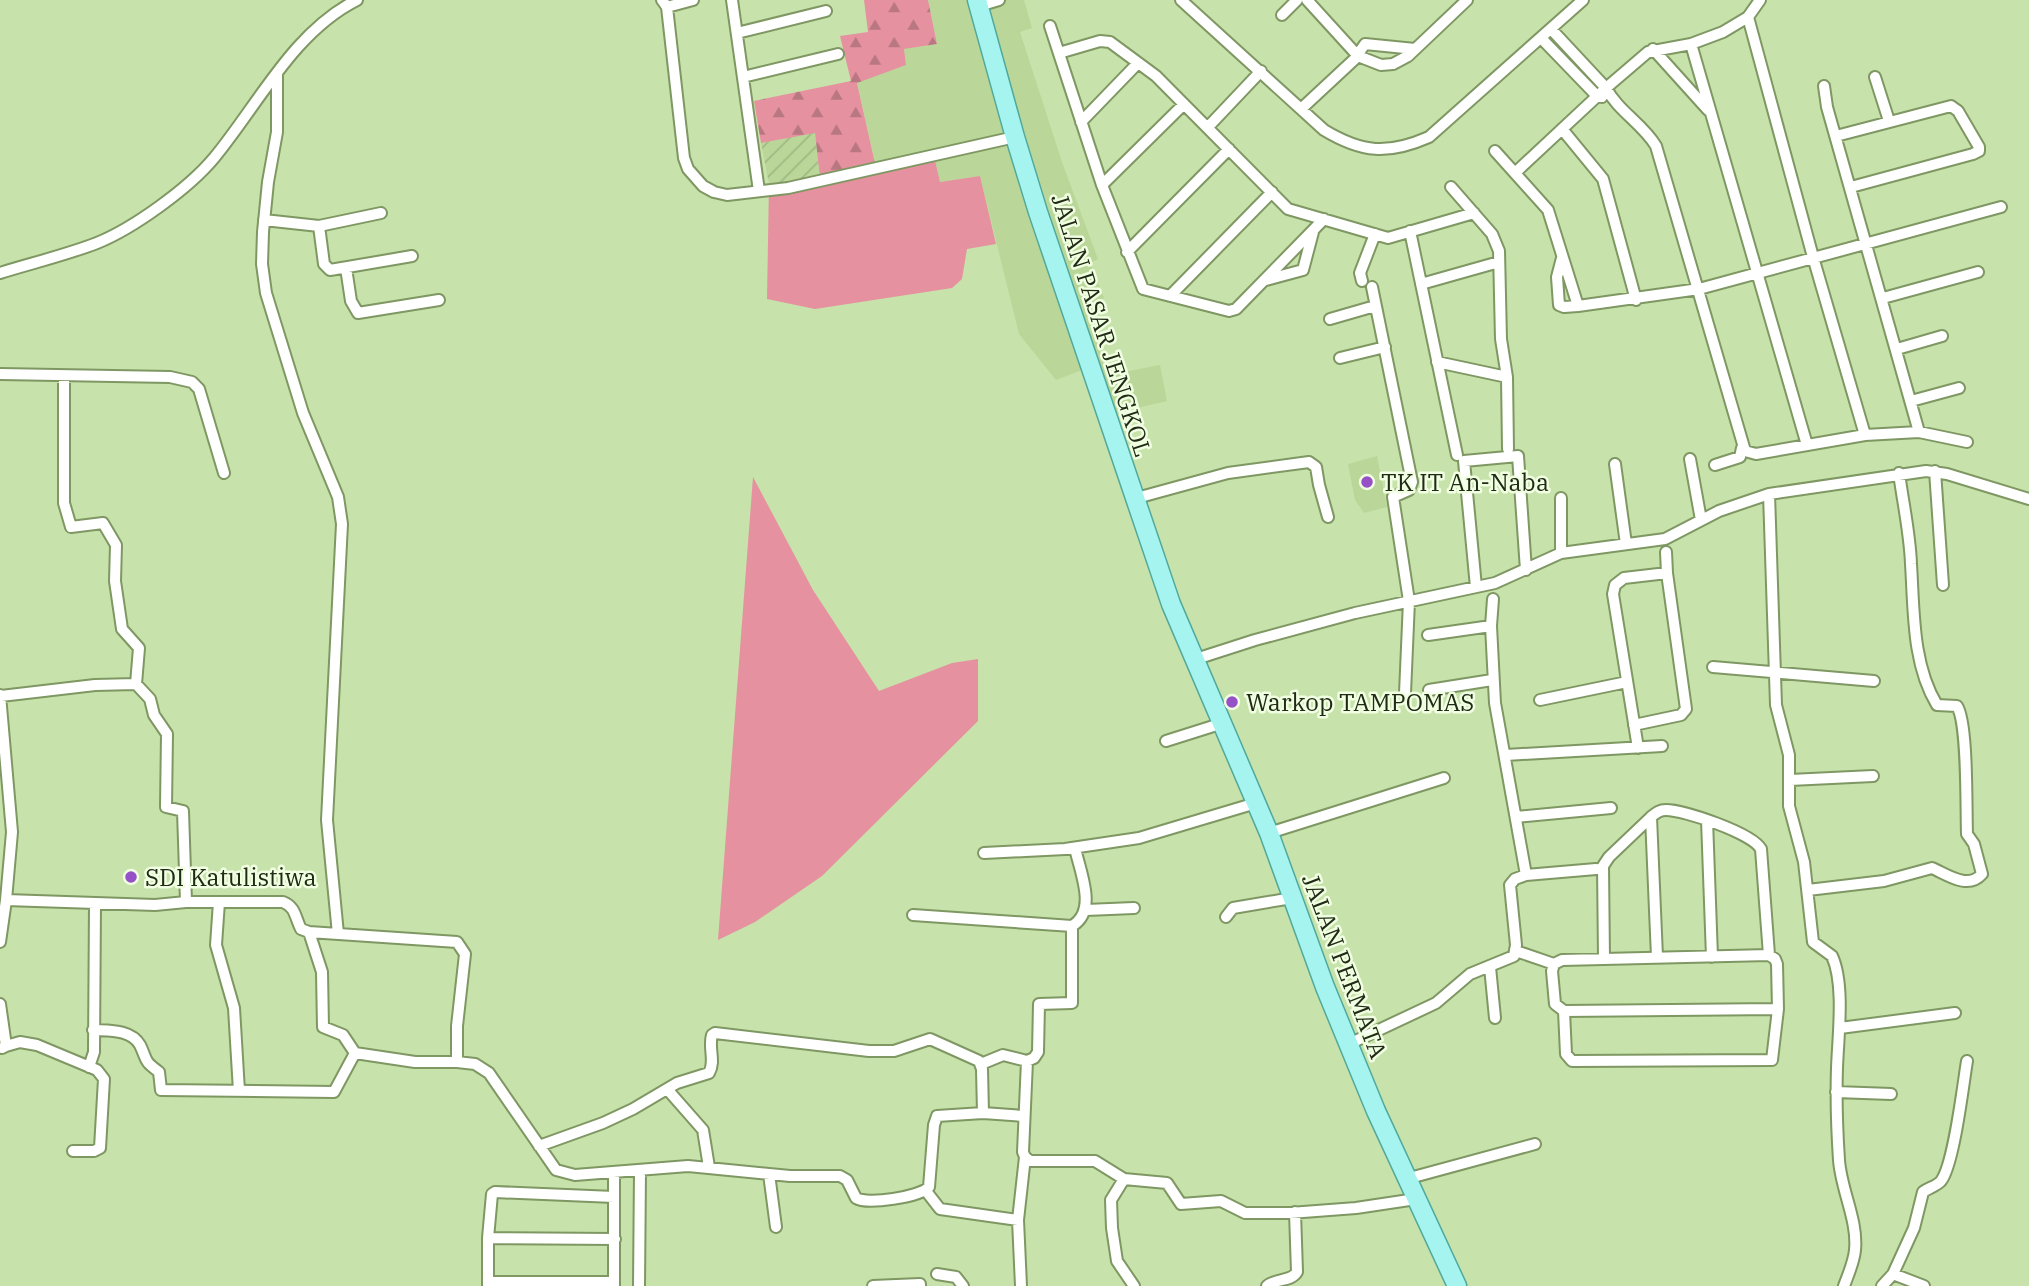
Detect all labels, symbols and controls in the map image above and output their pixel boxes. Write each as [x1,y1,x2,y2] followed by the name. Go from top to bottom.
[1044,189,1160,461] street label: JALAN PASAR JENGKOL
[1381,466,1549,498] place label: TK IT An-Naba
[1359,474,1375,490] marker: TK IT An-Naba
[1246,686,1474,718] place label: Warkop TAMPOMAS
[1224,694,1240,710] marker: Warkop TAMPOMAS
[145,861,317,893] place label: SDI Katulistiwa
[123,869,139,885] marker: SDI Katulistiwa
[1295,869,1395,1063] street label: JALAN PERMATA

